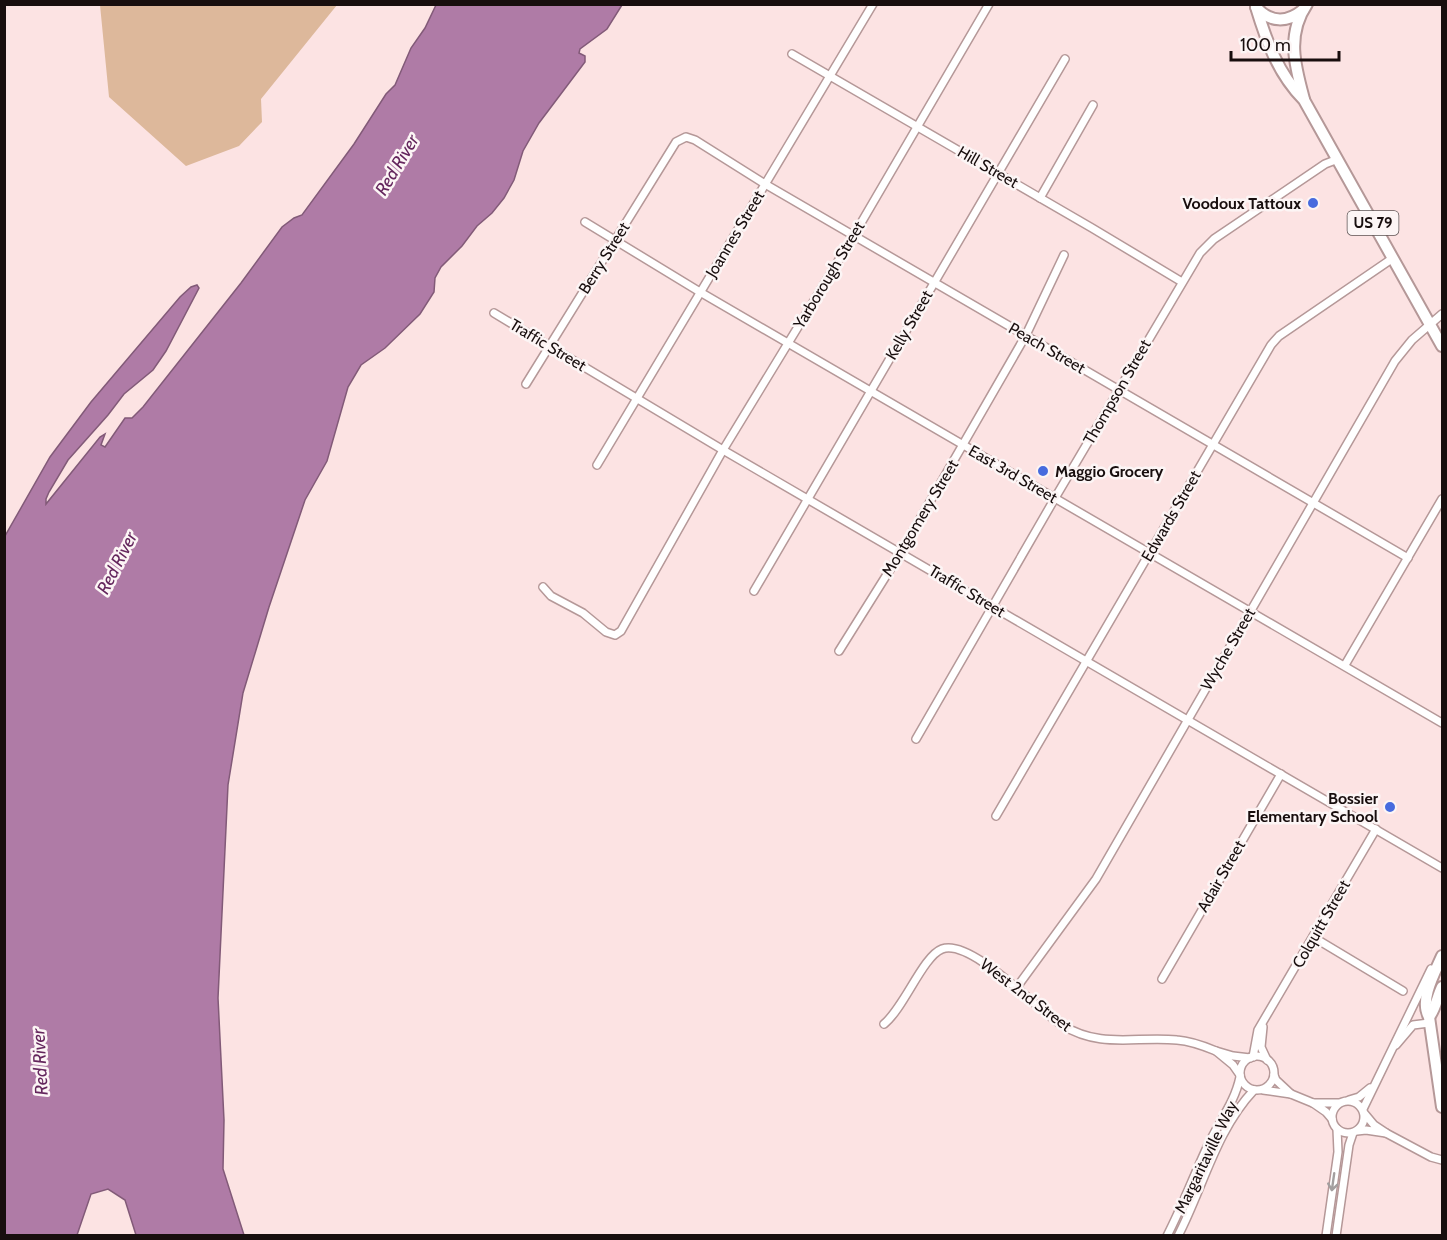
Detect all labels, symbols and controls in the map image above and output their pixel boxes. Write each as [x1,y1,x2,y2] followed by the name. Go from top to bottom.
[1231,24,1339,62] scale bar
[1240,34,1291,56] text: 100 m
[370,130,424,199] water label: Red River
[954,142,1022,192] street label: Hill Street
[701,187,769,282] street label: Joannes Street
[1182,194,1301,213] place label: Voodoux Tattoux
[1306,196,1320,210] marker: Voodoux Tattoux
[1348,211,1398,235] road number: US 79
[789,217,869,333] street label: Yarborough Street
[575,218,634,297] street label: Berry Street
[882,286,937,363] street label: Kelly Street
[506,315,590,376] street label: Traffic Street
[1005,318,1089,378] street label: Peach Street
[1079,336,1155,448] street label: Thompson Street
[965,441,1061,507] street label: East 3rd Street
[878,456,963,580] street label: Montgomery Street
[1055,462,1164,481] place label: Maggio Grocery
[1036,464,1050,478] marker: Maggio Grocery
[1137,467,1205,565] street label: Edwards Street
[92,527,143,598] water label: Red River
[925,561,1009,622] street label: Traffic Street
[1197,604,1259,693] street label: Wyche Street
[1247,789,1379,826] place label: Bossier Elementary School
[1383,800,1397,814] marker: Bossier Elementary School
[1193,836,1249,915] street label: Adair Street
[1288,876,1354,971] street label: Colquitt Street
[977,955,1076,1036] street label: West 2nd Street
[27,1027,53,1096] water label: Red River
[1171,1098,1241,1216] street label: Margaritaville Way
[1328,1172,1339,1192] one-way arrow

